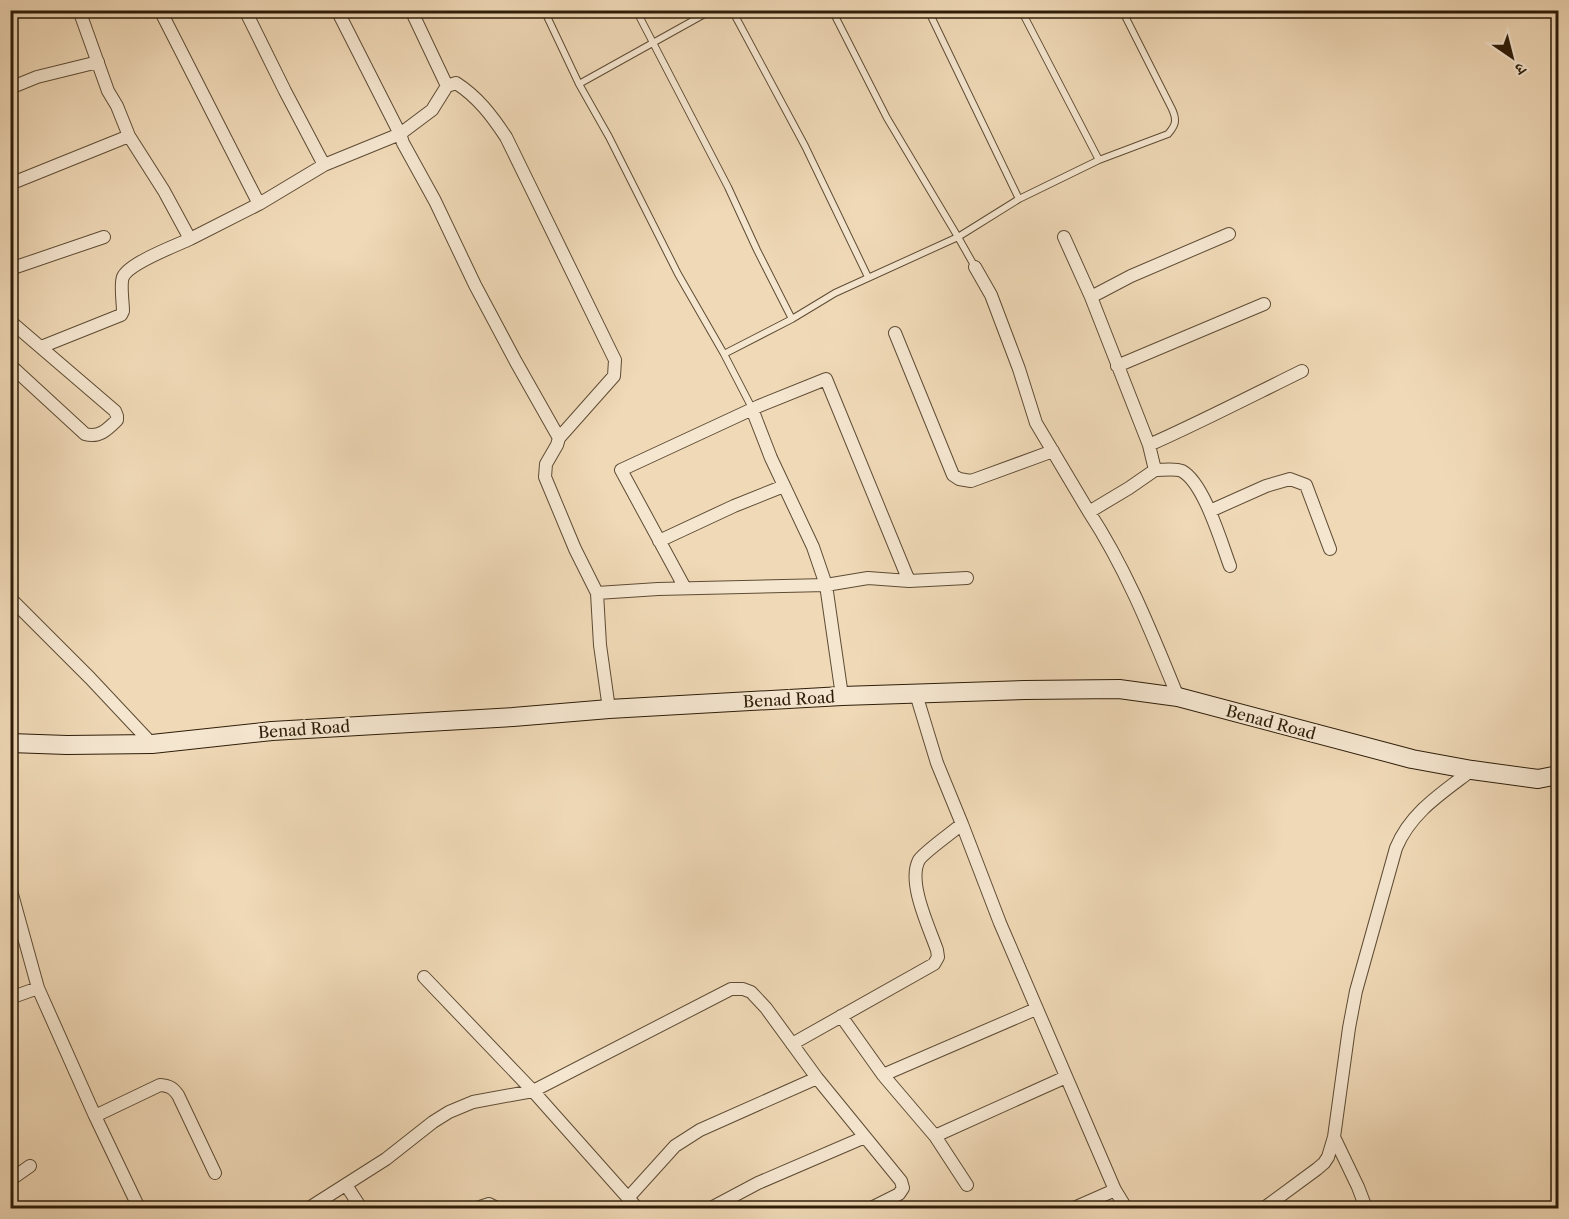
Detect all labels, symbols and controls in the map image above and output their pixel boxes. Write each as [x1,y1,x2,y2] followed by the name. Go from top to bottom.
[1482,27,1542,87] north arrow
[1510,58,1530,81] text: उ
[742,687,836,711] street label: Benad Road
[1224,700,1318,744] street label: Benad Road
[257,716,351,742] street label: Benad Road

